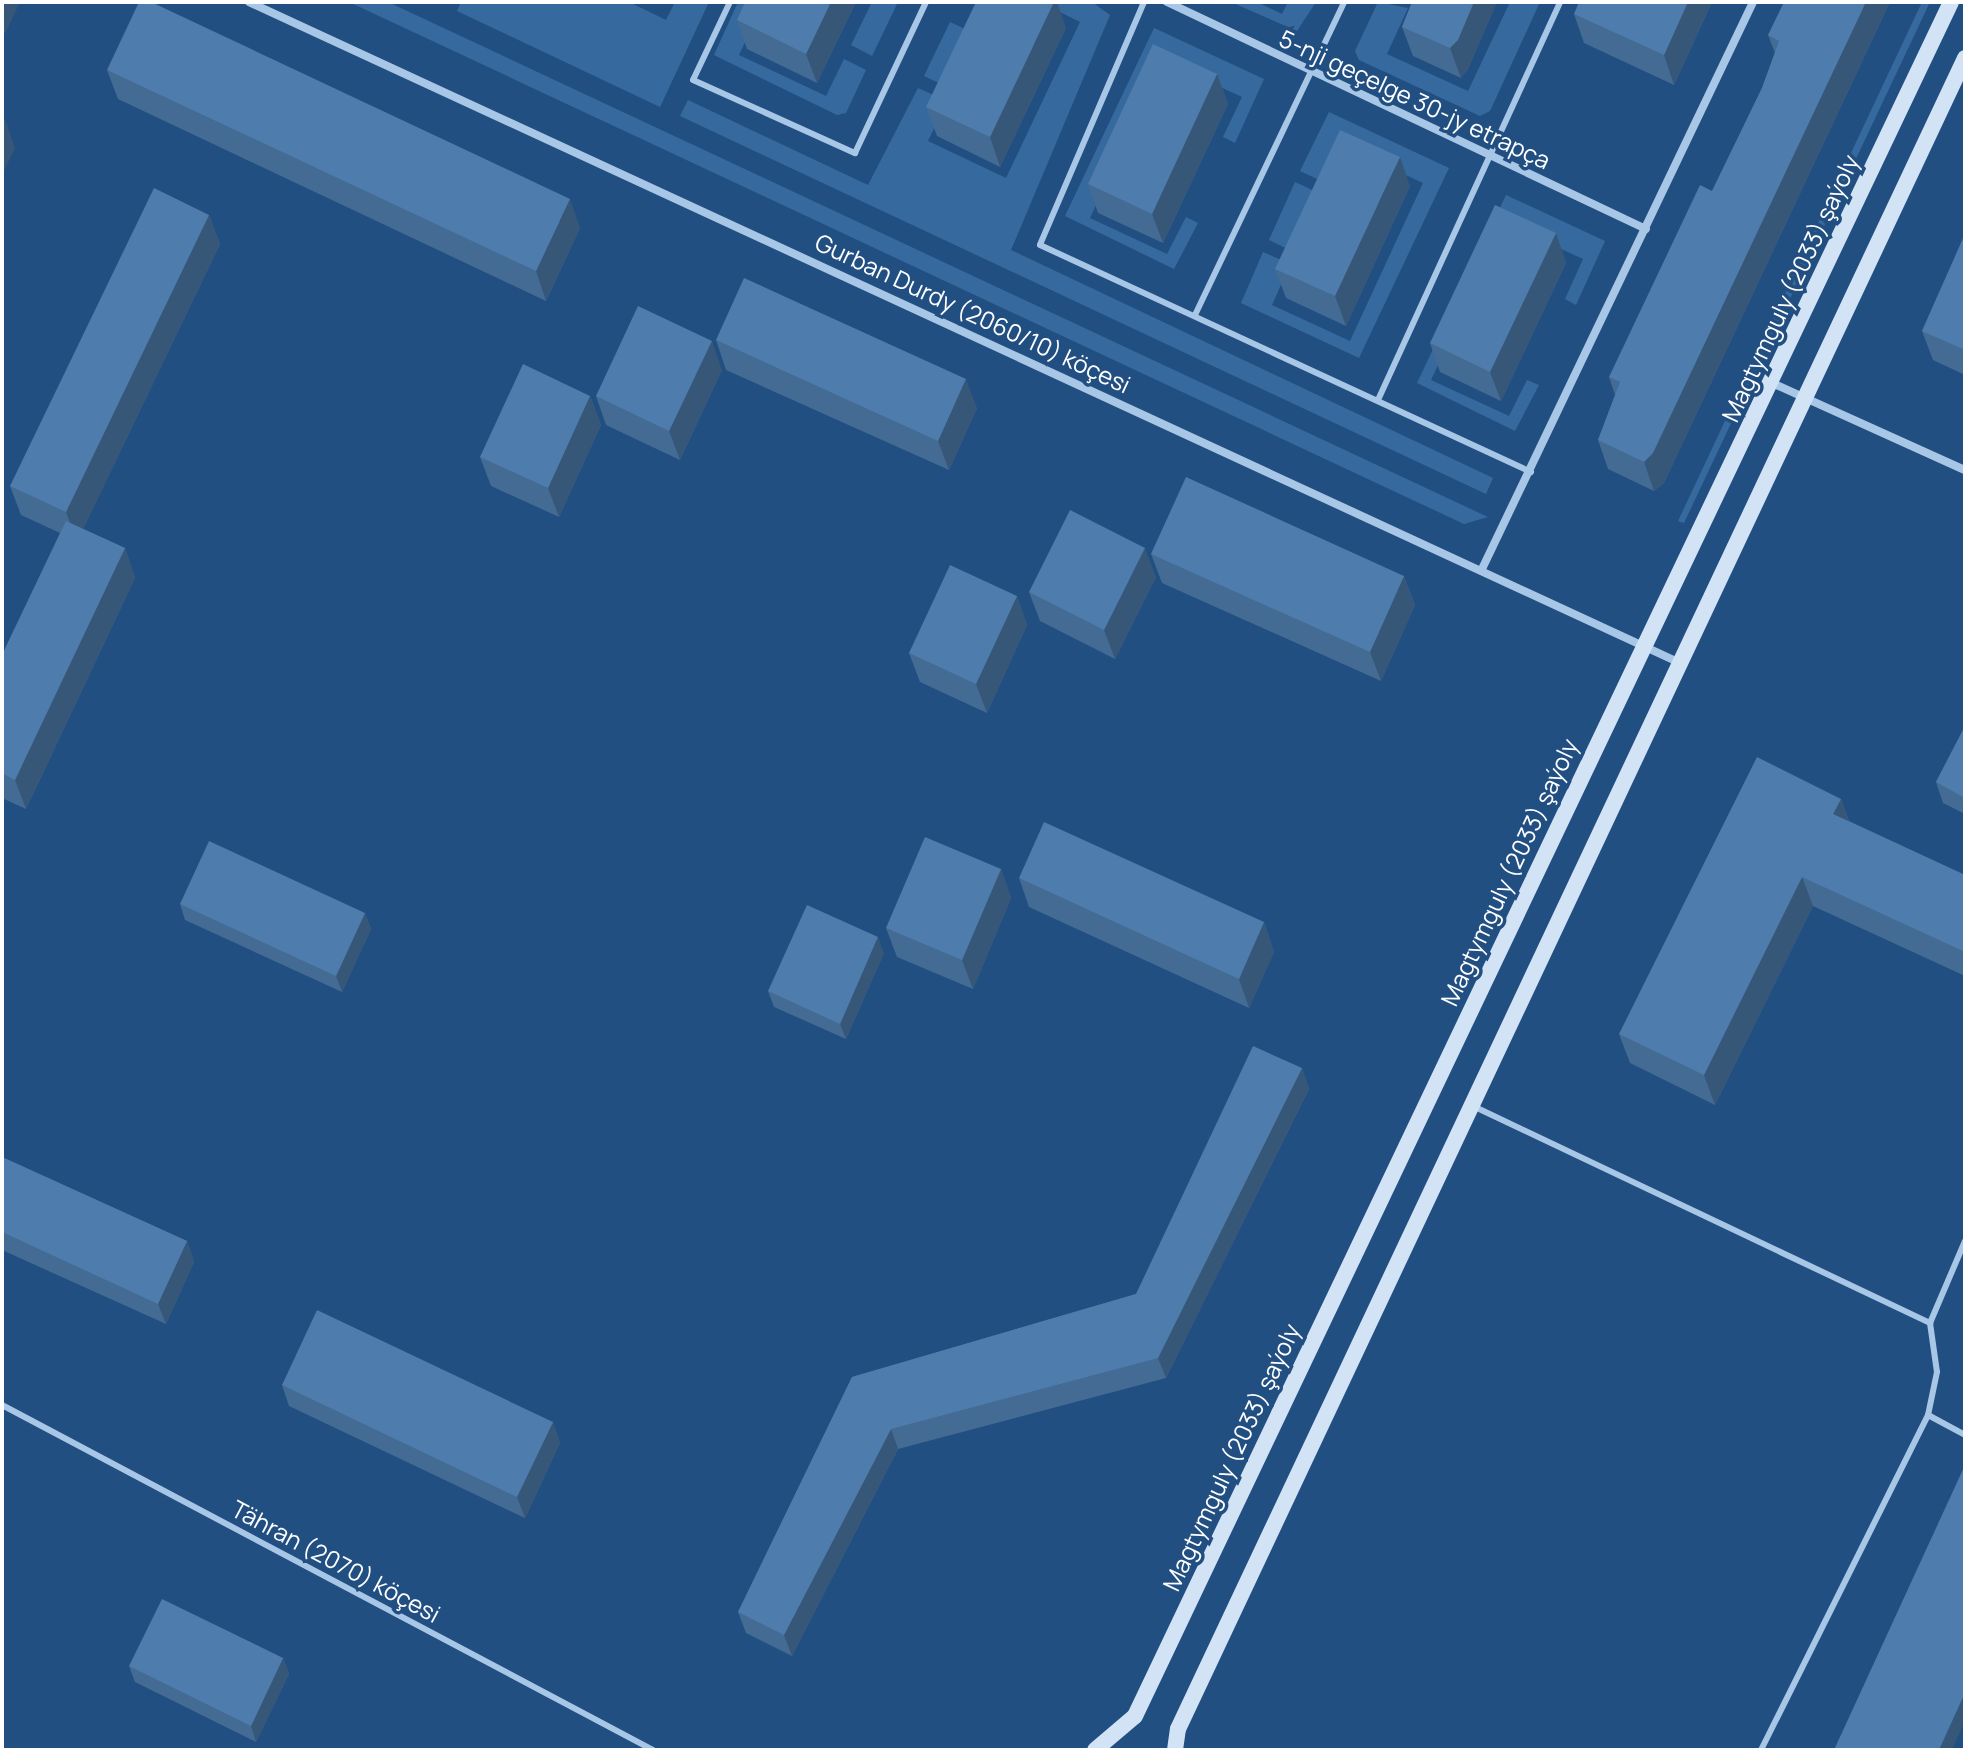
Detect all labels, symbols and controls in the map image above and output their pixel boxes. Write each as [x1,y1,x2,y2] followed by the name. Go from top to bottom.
[1275,23,1555,175] street label: 5-nji geçelge 30-jy etrapça
[1715,150,1865,426] street label: Magtymguly (2033) şaýoly
[811,227,1135,399] street label: Gurban Durdy (2060/10) köçesi
[1434,734,1584,1010] street label: Magtymguly (2033) şaýoly
[1156,1319,1306,1595] street label: Magtymguly (2033) şaýoly
[227,1494,445,1628] street label: Tähran (2070) köçesi

